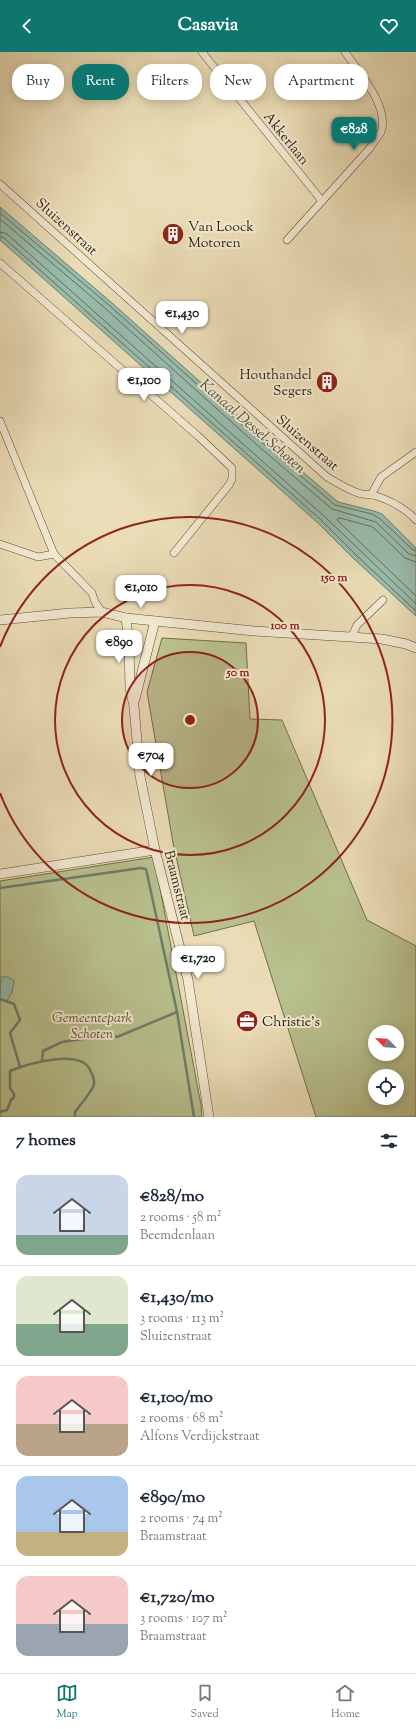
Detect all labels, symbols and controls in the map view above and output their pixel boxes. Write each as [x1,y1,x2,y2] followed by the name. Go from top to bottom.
[178,13,238,39] text: Casavia
[16,15,38,37] icon: back
[378,15,400,37] icon: heart
[12,64,64,100] chip: Buy
[72,64,129,100] chip: Rent
[137,64,202,100] chip: Filters
[210,64,266,100] chip: New
[274,64,368,100] chip: Apartment
[258,108,313,170] street label: Akkerlaan
[330,117,378,151] pin: €828
[341,121,367,139] text: €828
[30,194,101,261] street label: Sluizenstraat
[188,218,254,254] place label: Van Loock Motoren
[160,221,186,247] building icon: Van Loock Motoren
[149,301,215,335] pin: €1,430
[165,305,199,323] text: €1,430
[239,366,312,402] place label: Houthandel Segers
[111,368,177,402] pin: €1,100
[314,369,340,395] building icon: Houthandel Segers
[127,372,161,390] text: €1,100
[194,375,310,479] water label: Kanaal Dessel-Schoten
[271,411,343,477] street label: Sluizenstraat
[319,569,348,587] text: 150 m
[108,575,174,609] pin: €1,010
[124,579,158,597] text: €1,010
[269,617,300,635] text: 100 m
[95,630,143,664] pin: €890
[105,634,133,652] text: €890
[226,664,250,682] text: 50 m
[183,713,197,727] centre of rings
[127,743,175,777] pin: €704
[137,747,165,765] text: €704
[158,848,194,923] street label: Braamstraat
[165,946,231,980] pin: €1,720
[181,950,216,968] text: €1,720
[234,1008,260,1034] office icon: Christie's
[52,1009,133,1045] park label: Gemeentepark Schoten
[262,1013,320,1033] place label: Christie's
[368,1025,404,1061] north arrow
[368,1025,404,1105] map controls
[368,1069,404,1105] button: locate
[16,1129,76,1153] text: 7 homes
[378,1130,400,1152] icon: filters
[140,1185,204,1209] text: €828/mo
[48,1191,96,1239] icon: home
[140,1209,221,1227] text: 2 rooms · 58 m²
[140,1227,215,1245] text: Beemdenlaan
[140,1286,214,1310] text: €1,430/mo
[48,1292,96,1340] icon: home
[140,1310,224,1328] text: 3 rooms · 113 m²
[140,1328,212,1346] text: Sluizenstraat
[140,1386,213,1410] text: €1,100/mo
[48,1392,96,1440] icon: home
[140,1410,224,1428] text: 2 rooms · 68 m²
[140,1428,259,1446] text: Alfons Verdijckstraat
[140,1486,205,1510] text: €890/mo
[48,1492,96,1540] icon: home
[140,1510,223,1528] text: 2 rooms · 74 m²
[140,1528,207,1546] text: Braamstraat
[140,1586,215,1610] text: €1,720/mo
[48,1592,96,1640] icon: home
[140,1610,227,1628] text: 3 rooms · 107 m²
[140,1628,207,1646] text: Braamstraat
[56,1682,78,1722] tab: Map
[190,1682,219,1722] tab: Saved
[331,1682,360,1722] tab: Home

